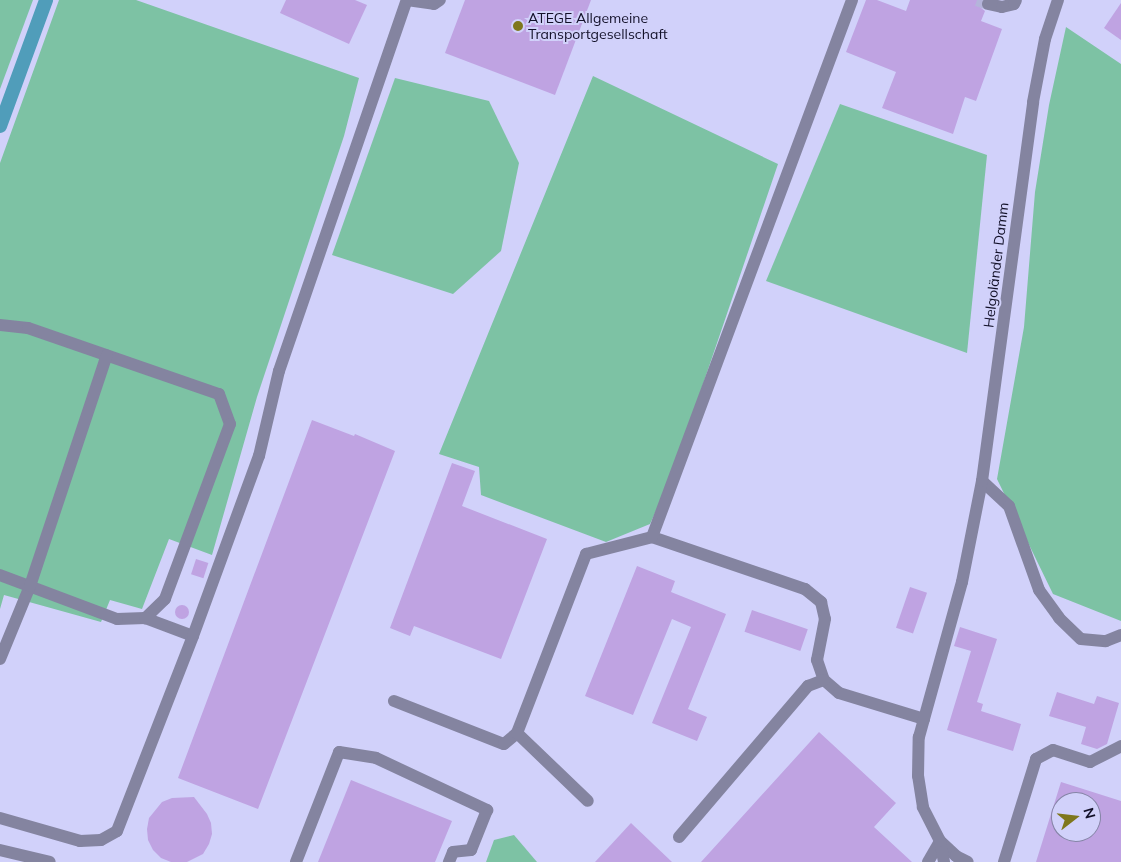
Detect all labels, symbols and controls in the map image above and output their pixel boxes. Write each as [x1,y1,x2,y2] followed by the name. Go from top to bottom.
[528,10,668,42] place label: ATEGE Allgemeine Transportgesellschaft
[512,20,524,32] marker: ATEGE Allgemeine Transportgesellschaft
[980,201,1012,329] street label: Helgoländer Damm
[1051,792,1101,842] north arrow
[1079,806,1100,821] text: N

